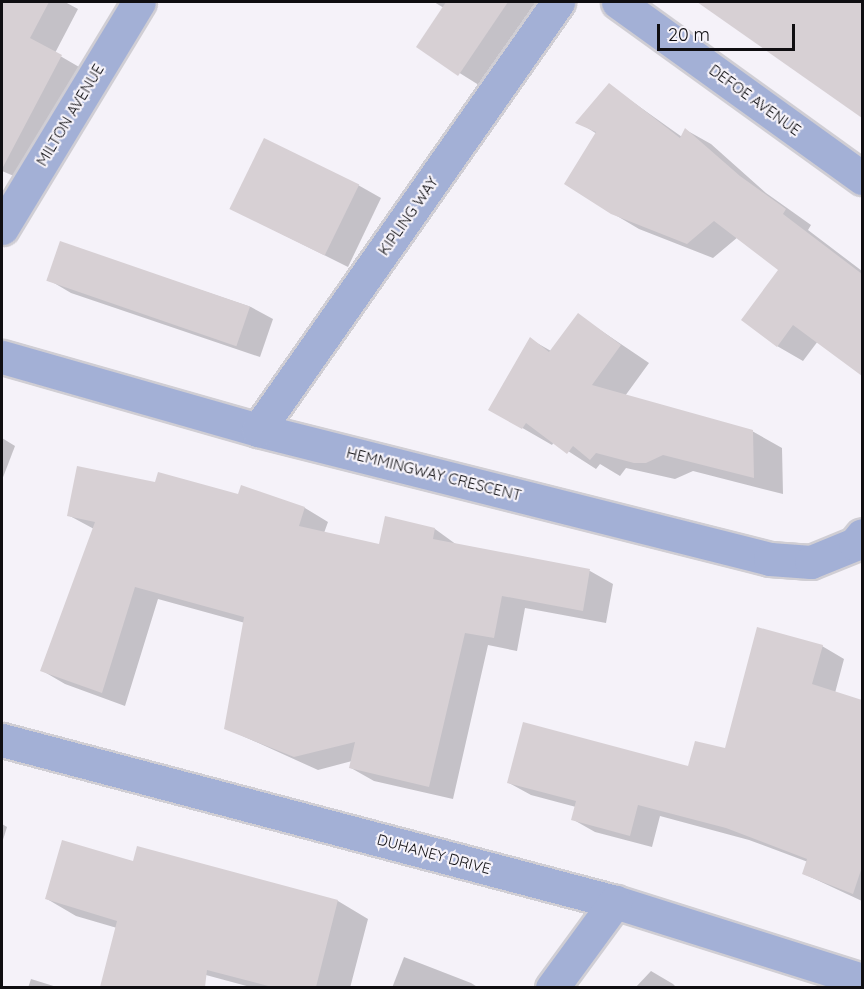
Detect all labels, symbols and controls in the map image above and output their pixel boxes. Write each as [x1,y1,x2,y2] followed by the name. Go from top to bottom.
[660,12,798,50] scale bar
[668,23,710,46] text: 20 m
[33,61,107,169] street label: MILTON AVENUE
[706,61,804,139] street label: DEFOE AVENUE
[374,173,442,259] street label: KIPLING WAY
[345,444,523,504] street label: HEMMINGWAY CRESCENT
[375,830,493,878] street label: DUHANEY DRIVE

